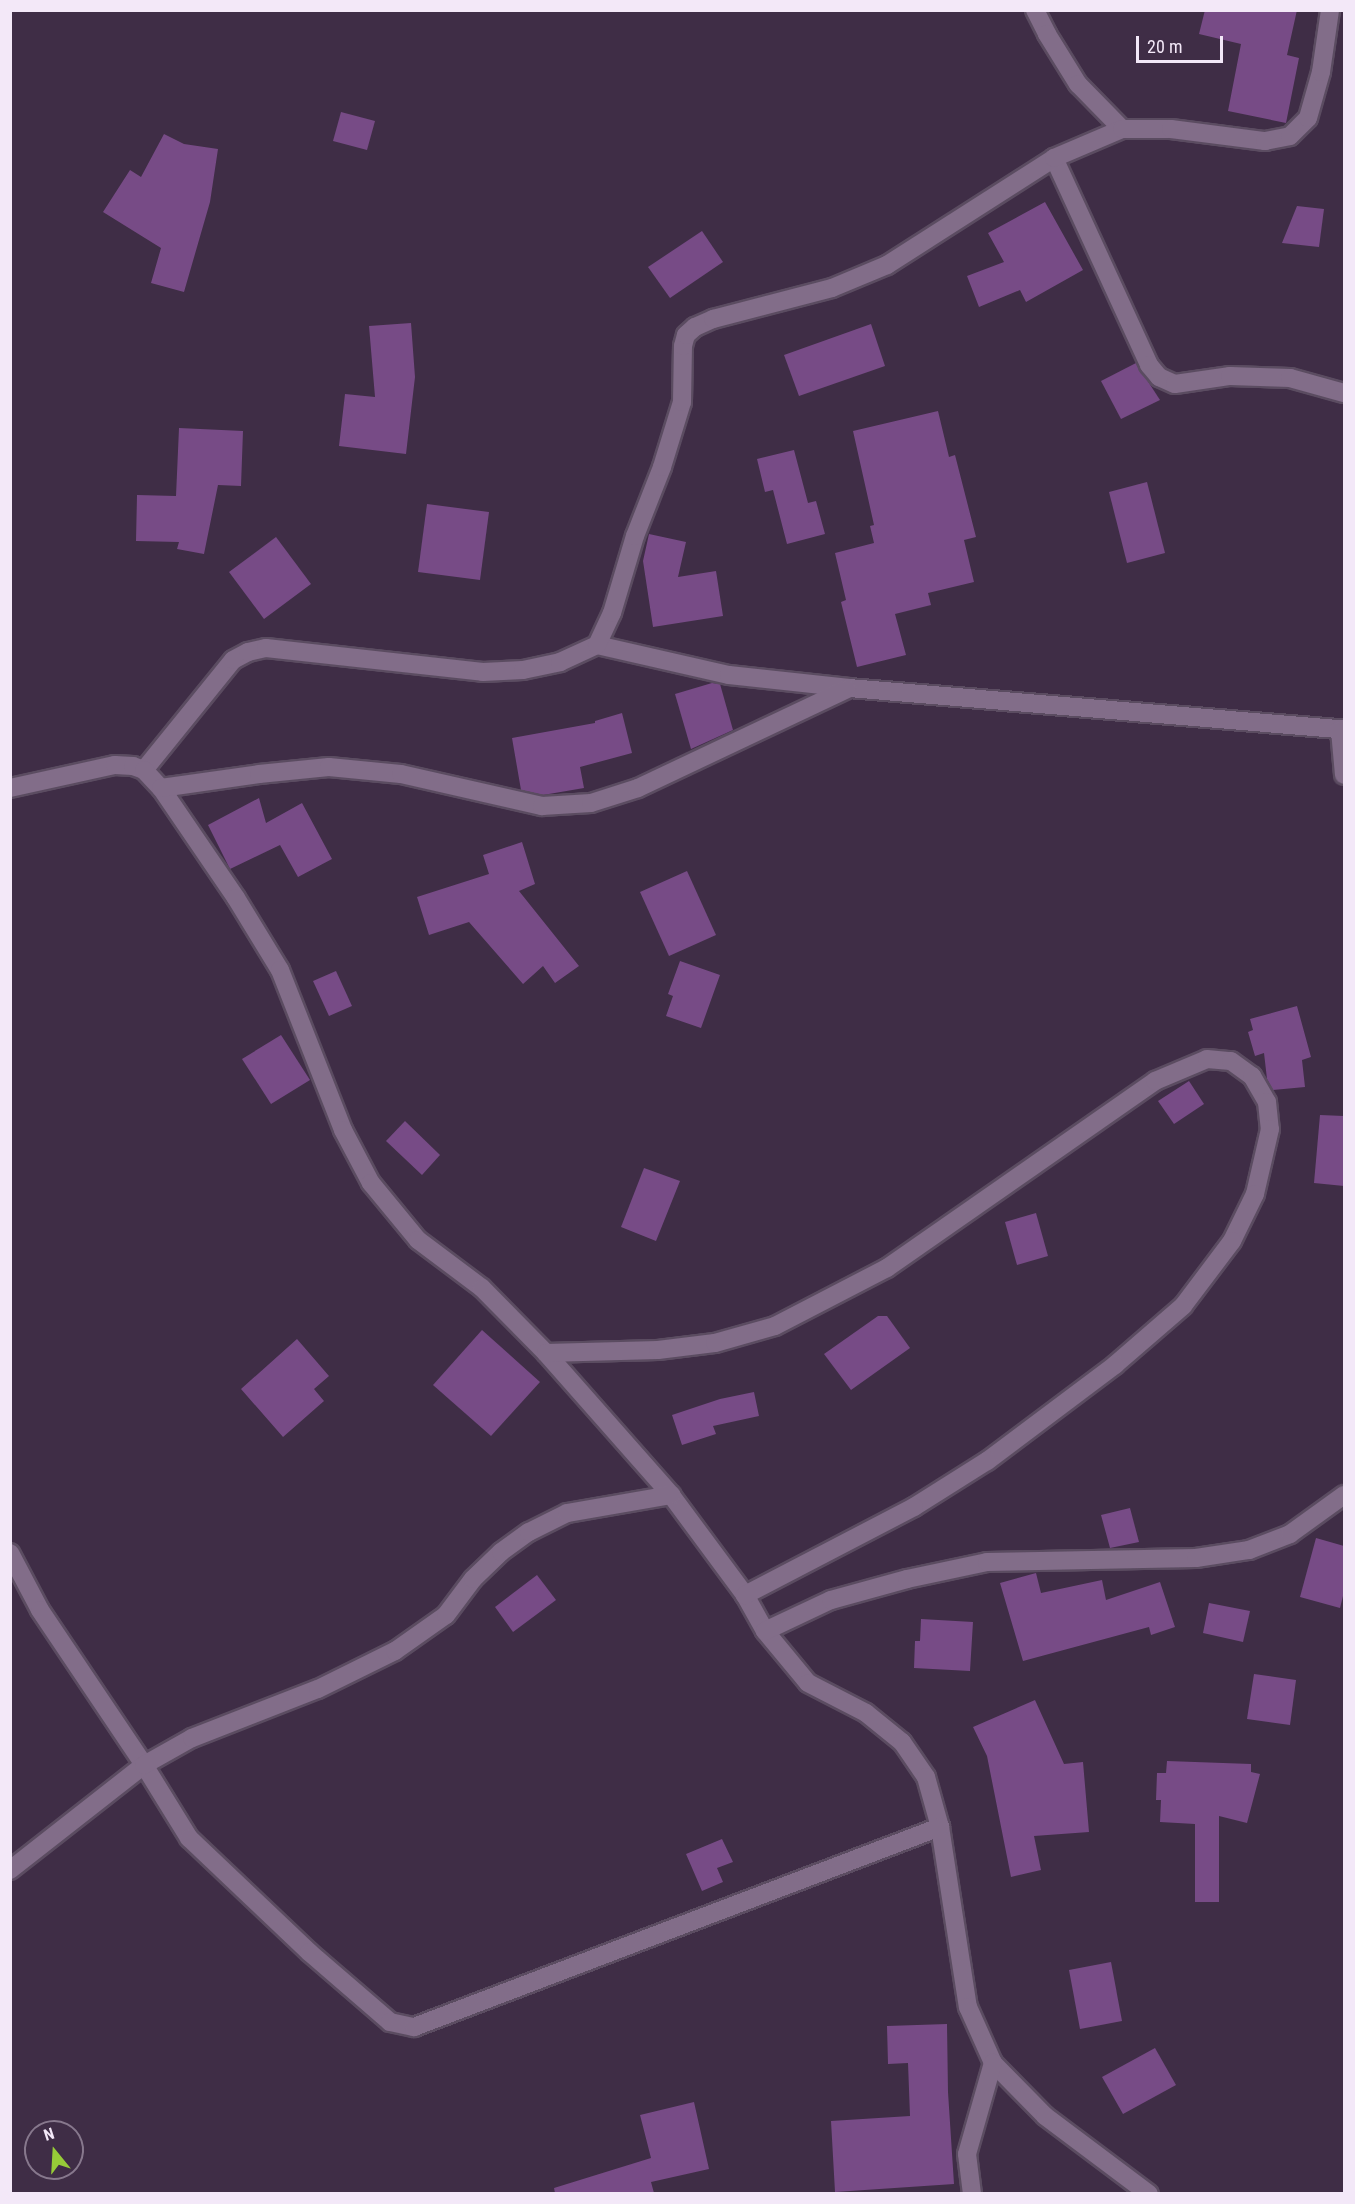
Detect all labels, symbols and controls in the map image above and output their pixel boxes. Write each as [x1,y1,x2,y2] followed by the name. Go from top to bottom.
[1139,24,1226,62] scale bar
[1147,36,1182,57] text: 20 m
[24,2120,84,2180] north arrow
[41,2124,56,2145] text: N

